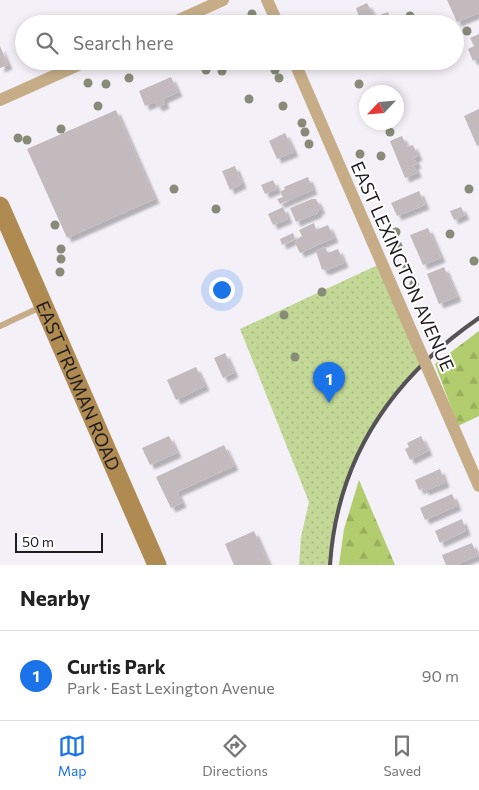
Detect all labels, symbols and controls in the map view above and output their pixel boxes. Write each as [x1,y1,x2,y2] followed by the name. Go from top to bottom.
[15,15,464,70] search box
[33,29,61,57] icon: search
[73,31,173,54] text: Search here
[359,85,404,130] north arrow
[347,158,459,374] street label: EAST LEXINGTON AVENUE
[209,277,235,303] your location
[32,297,125,474] street label: EAST TRUMAN ROAD
[313,362,345,403] pin: 1
[15,530,102,553] scale bar
[22,533,54,550] text: 50 m
[20,585,90,610] text: Nearby
[67,655,166,678] text: Curtis Park
[32,666,40,685] text: 1
[422,666,459,685] text: 90 m
[67,678,275,697] text: Park · East Lexington Avenue
[58,732,87,779] tab: Map
[202,732,268,779] tab: Directions
[383,732,421,779] tab: Saved

